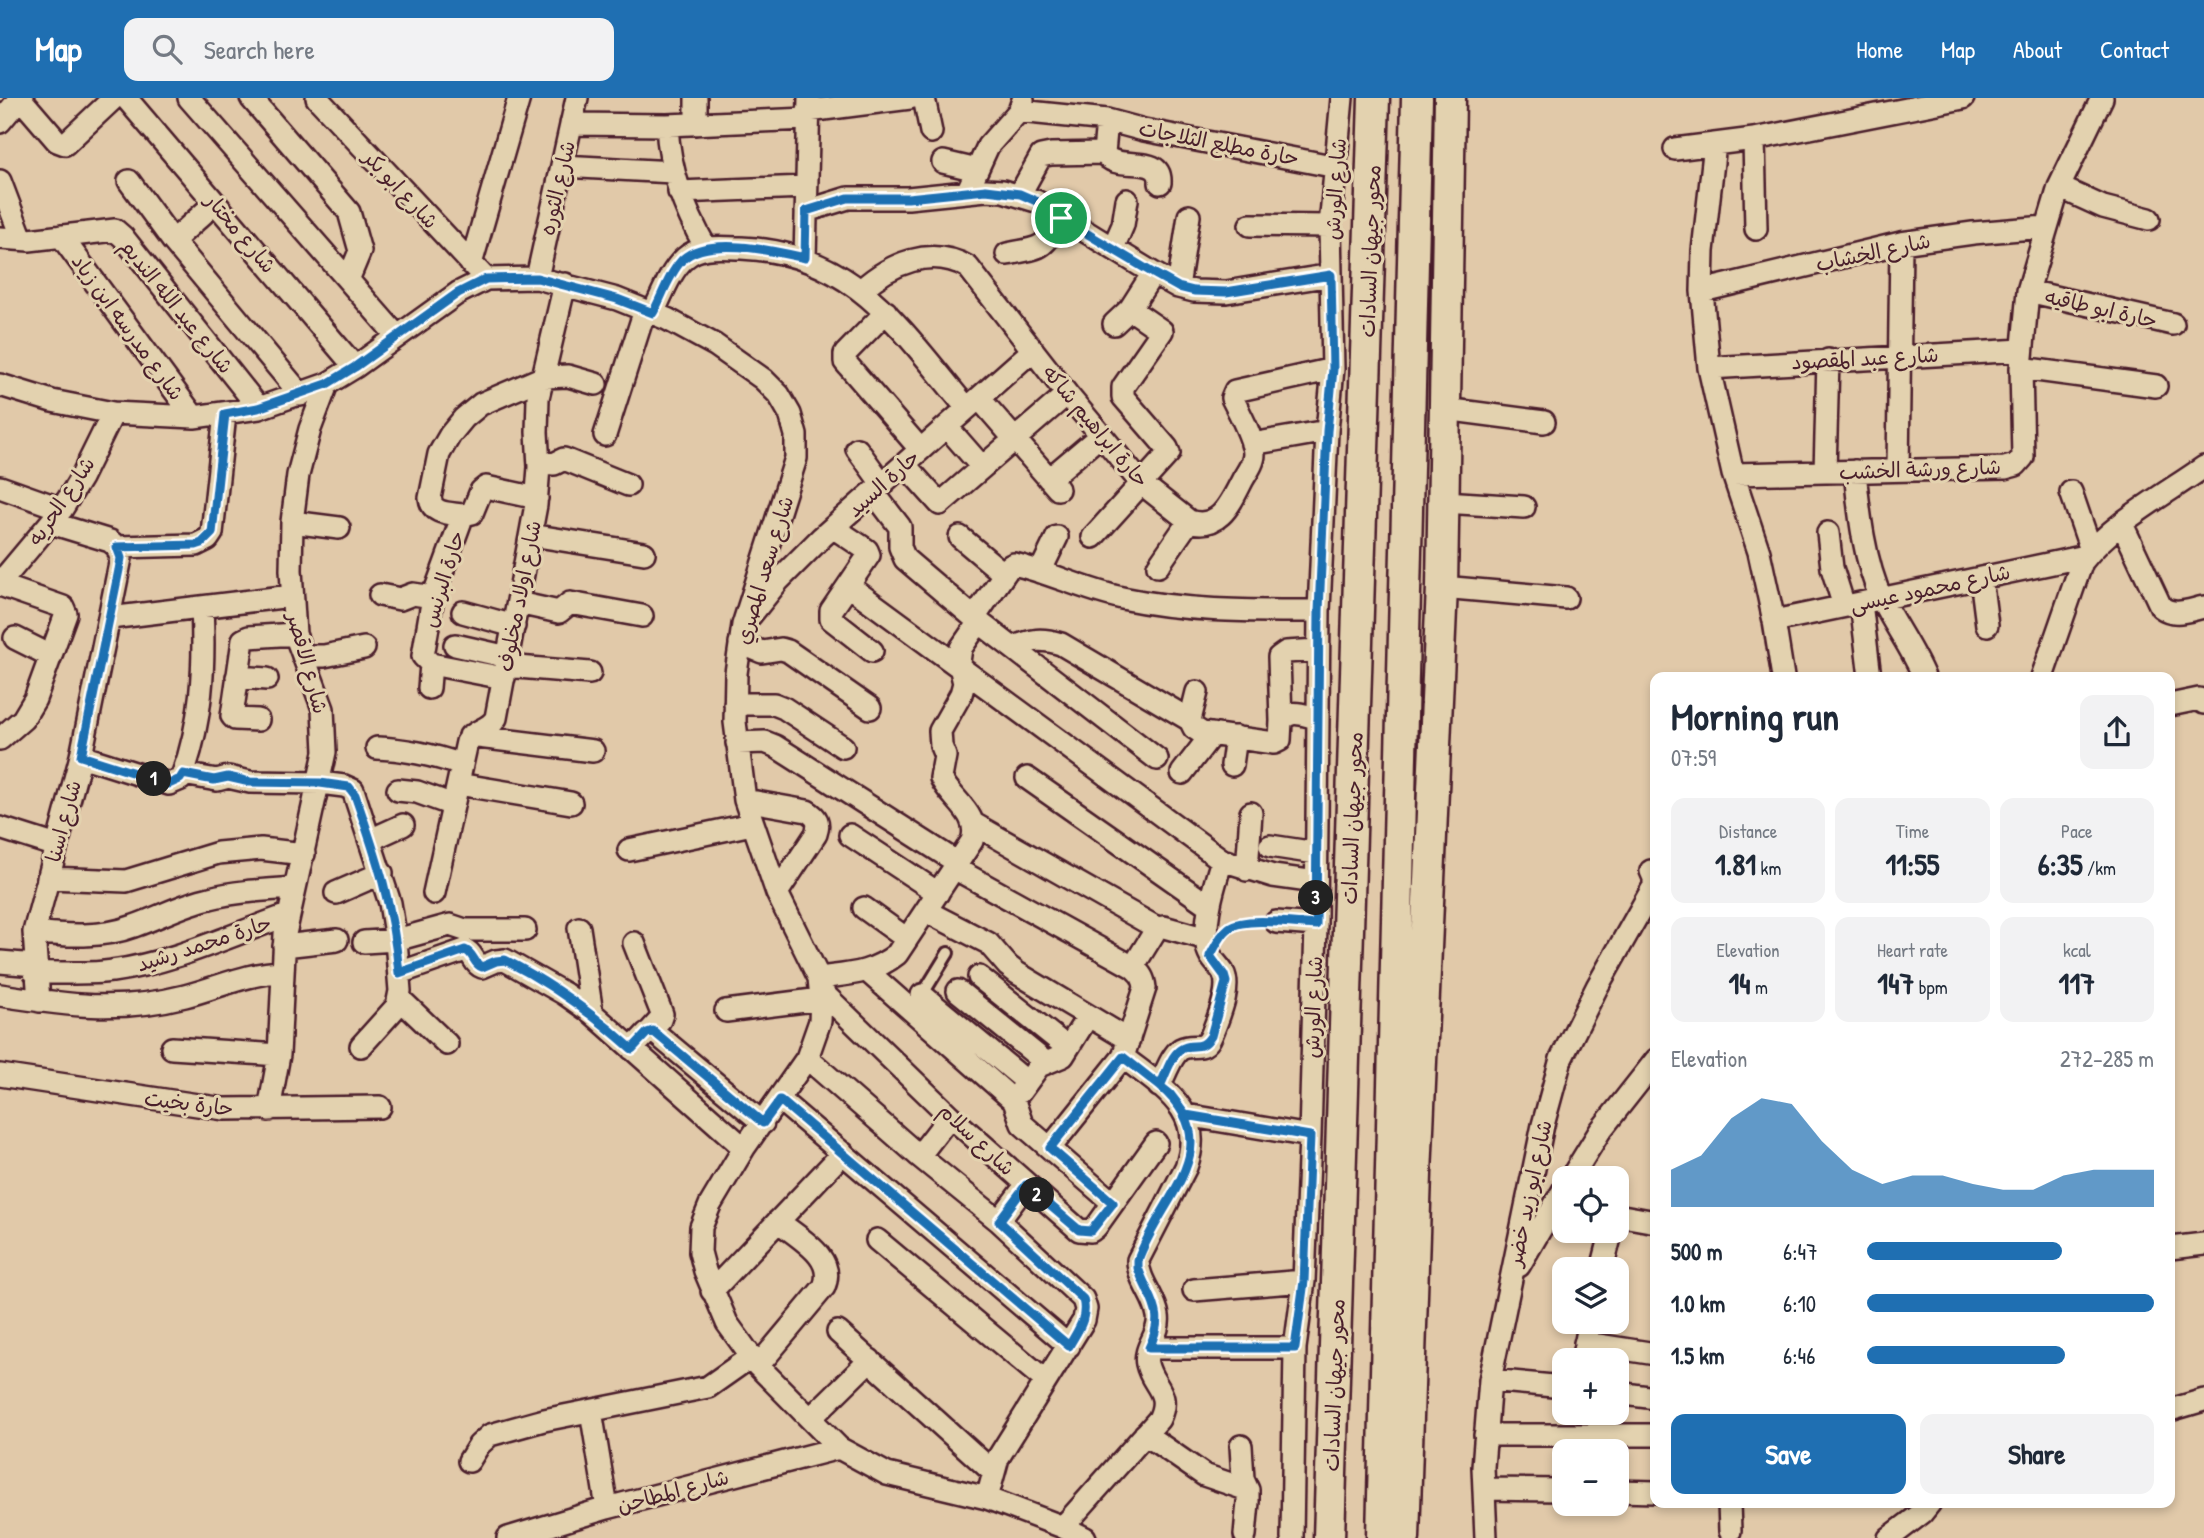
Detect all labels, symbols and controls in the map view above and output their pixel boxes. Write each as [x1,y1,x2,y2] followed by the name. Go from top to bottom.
[124,18,614,81] search box
[35,27,82,71] text: Map
[148,30,186,68] icon: search
[204,32,315,67] text: Search here
[1856,33,1903,65] text: Home
[1941,33,1975,65] text: Map
[2013,33,2062,65] text: About
[2100,33,2169,65] text: Contact
[1136,113,1301,174] street label: حارة مطلع الثلاجات
[1317,137,1354,241] street label: شارع الورش
[532,138,583,238] street label: شارع الثوره
[355,142,445,236] street label: شارع ابو بكر
[1352,164,1388,338] street label: محور جيهان السادات
[197,185,283,280] street label: شارع مختار
[1031,188,1091,248] pin
[1042,199,1080,237] icon: arrive
[1813,226,1933,279] street label: شارع الخشاب
[112,232,240,381] street label: شارع عبد الله النديم
[64,248,191,407] street label: شارع مدرسه ابن زياد
[2042,281,2160,335] street label: حارة ابو طاقيه
[1791,340,1940,377] street label: شارع عبد المقصود
[1035,359,1156,495] street label: حارة ابراهيم شاكه
[840,443,926,523] street label: حارة السيد
[21,451,102,552] street label: شارع الحريه
[1838,452,2002,487] street label: شارع ورشة الخشب
[728,492,801,648] street label: شارع سعد المصري
[490,518,549,674] street label: شارع اولاد مخلوف
[415,527,471,631] street label: حارة البرنس
[1847,557,2013,620] street label: شارع محمود عيسى
[279,607,335,717] street label: شارع الاقصر
[1671,690,1839,742] text: Morning run
[2080,695,2154,769] button: share
[1334,731,1370,905] street label: محور جيهان السادات
[1671,742,1716,773] text: 07:59
[136,762,172,796] pin: 1
[150,765,157,791] text: 1
[38,777,89,865] street label: شارع اسنا
[1719,818,1777,844] text: Distance
[1896,818,1929,844] text: Time
[2061,818,2093,844] text: Pace
[1715,844,1756,884] text: 1.81
[1885,844,1940,884] text: 11:55
[2038,844,2083,884] text: 6:35
[1756,855,1781,881] text: km
[2083,855,2116,881] text: /km
[1298,880,1334,916] pin: 3
[1311,884,1320,910] text: 3
[133,908,275,978] street label: حارة محمد رشيد
[1717,937,1780,963] text: Elevation
[1877,937,1948,963] text: Heart rate
[2063,937,2091,963] text: kcal
[1297,955,1330,1059] street label: شارع الورش
[1728,963,1751,1003] text: 14
[1877,963,1914,1003] text: 147
[2059,963,2095,1003] text: 117
[1751,974,1768,1000] text: m
[1914,974,1948,1000] text: bpm
[1671,1043,1747,1074] text: Elevation
[2060,1043,2154,1074] text: 272–285 m
[143,1083,235,1123] street label: حارة بخيت
[931,1096,1022,1183] street label: شارع سلام
[1499,1117,1560,1271] street label: شارع ابو زيد خضر
[1552,1166,1629,1516] map controls
[1552,1166,1629,1243] button: locate
[1020,1178,1054,1212] pin: 2
[1032,1181,1041,1207] text: 2
[1671,1236,1722,1267] text: 500 m
[1783,1236,1818,1267] text: 6:47
[1552,1257,1629,1334] button: layers
[1671,1288,1725,1319] text: 1.0 km
[1783,1288,1816,1319] text: 6:10
[1316,1298,1352,1472] street label: محور جيهان السادات
[1671,1340,1724,1371] text: 1.5 km
[1783,1340,1815,1371] text: 6:46
[1552,1348,1629,1425] button: +
[1671,1414,1906,1494] button: Save
[1920,1414,2154,1494] button: Share
[1552,1439,1629,1516] button: −
[614,1462,732,1521] street label: شارع المطاحن

